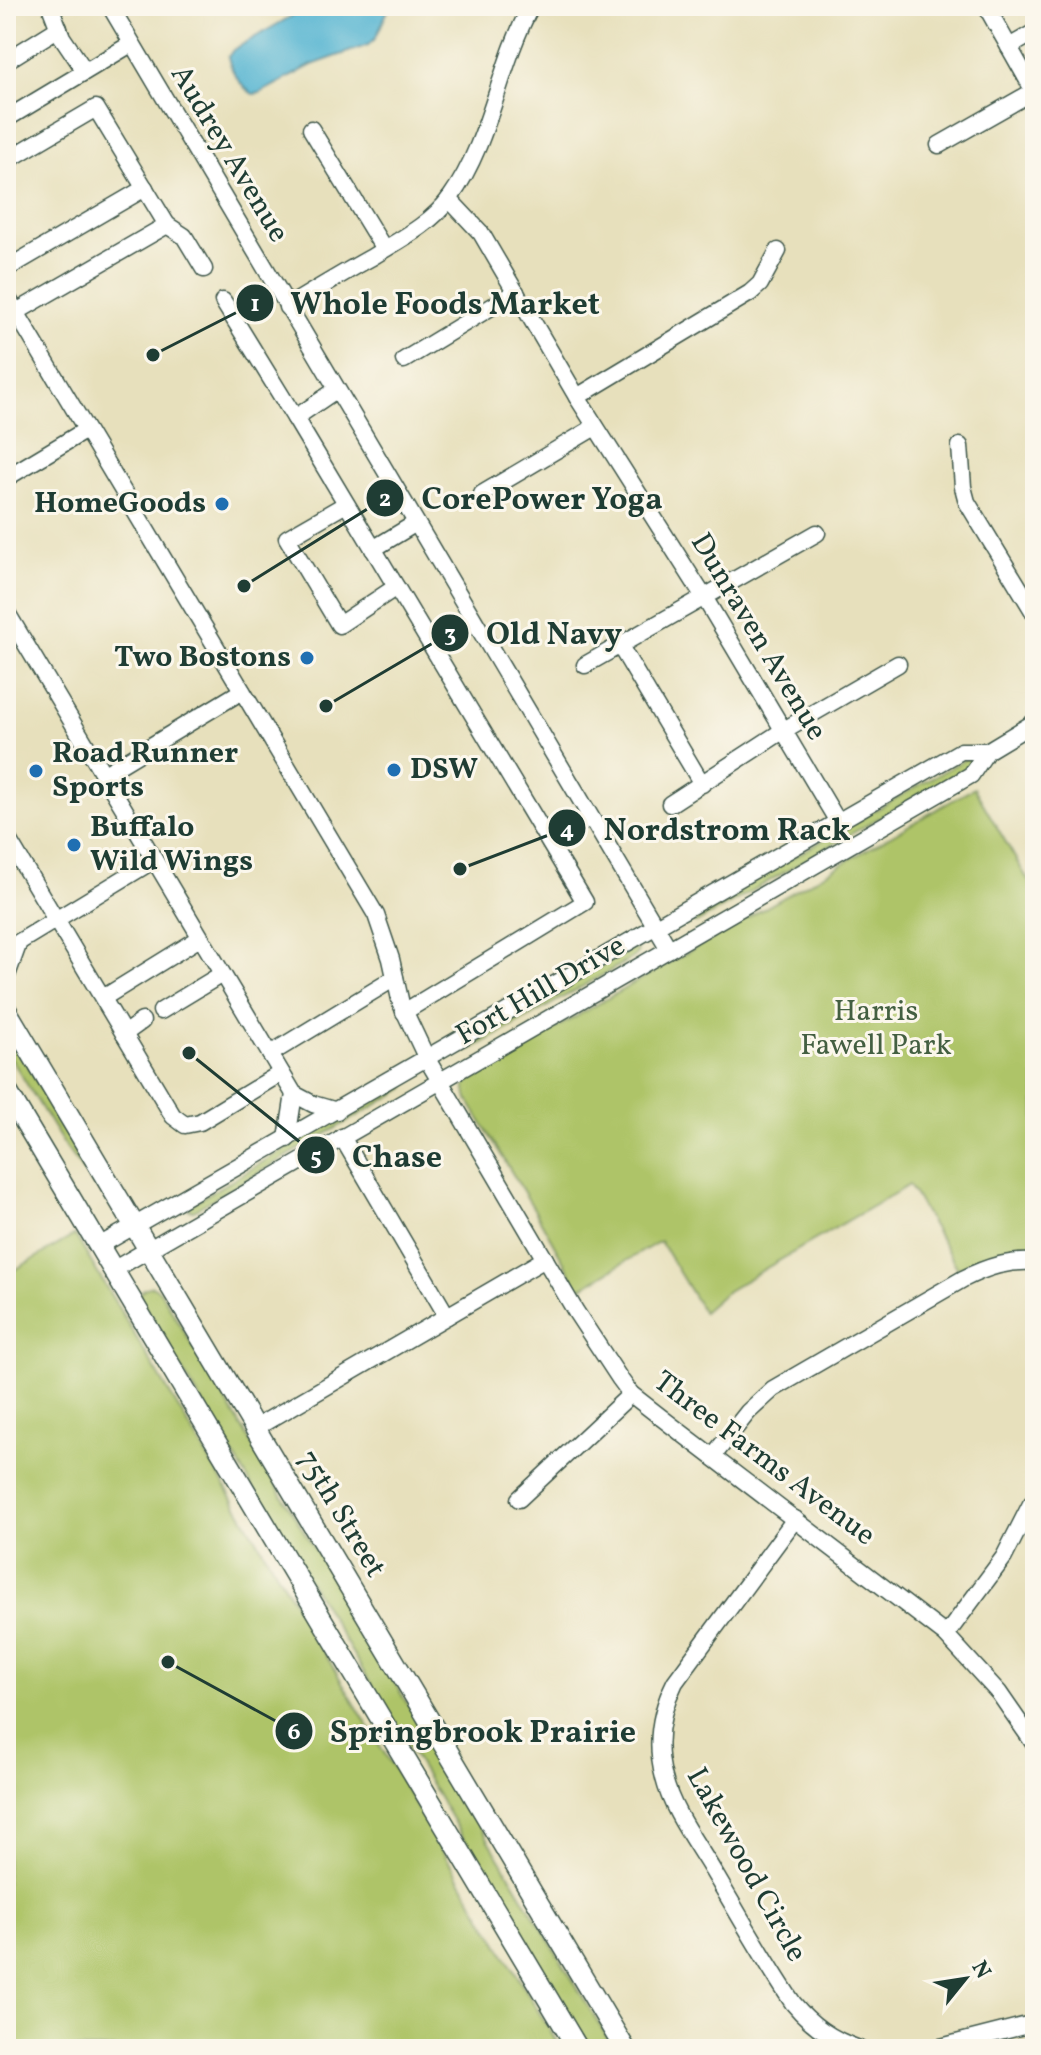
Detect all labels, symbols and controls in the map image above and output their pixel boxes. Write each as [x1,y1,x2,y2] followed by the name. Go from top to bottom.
[159,57,299,251] street label: Audrey Avenue
[235,275,616,331] callout: Whole Foods Market
[290,284,600,328] text: Whole Foods Market
[250,288,260,322] text: 1
[365,470,679,526] callout: CorePower Yoga
[421,479,663,523] text: CorePower Yoga
[34,483,206,525] place label: HomeGoods
[379,483,391,517] text: 2
[213,495,231,513] marker: HomeGoods
[679,525,837,749] street label: Dunraven Avenue
[430,605,638,661] callout: Old Navy
[486,614,622,658] text: Old Navy
[444,618,456,652] text: 3
[114,637,291,679] place label: Two Bostons
[298,649,316,667] marker: Two Bostons
[52,733,238,809] place label: Road Runner Sports
[410,749,478,791] place label: DSW
[385,761,403,779] marker: DSW
[27,762,45,780] marker: Road Runner Sports
[547,800,866,856] callout: Nordstrom Rack
[90,807,253,883] place label: Buffalo Wild Wings
[603,810,851,854] text: Nordstrom Rack
[560,814,574,848] text: 4
[65,836,83,854] marker: Buffalo Wild Wings
[449,926,633,1056] street label: Fort Hill Drive
[800,991,952,1067] park label: Harris Fawell Park
[296,1127,458,1183] callout: Chase
[352,1137,442,1181] text: Chase
[310,1141,322,1175] text: 5
[644,1362,884,1556] street label: Three Farms Avenue
[286,1442,396,1586] street label: 75th Street
[274,1703,652,1759] callout: Springbrook Prairie
[330,1712,636,1756] text: Springbrook Prairie
[287,1716,301,1750] text: 6
[675,1760,817,1970] street label: Lakewood Circle
[925,1939,1005,2019] north arrow
[963,1956,998,1985] text: N

